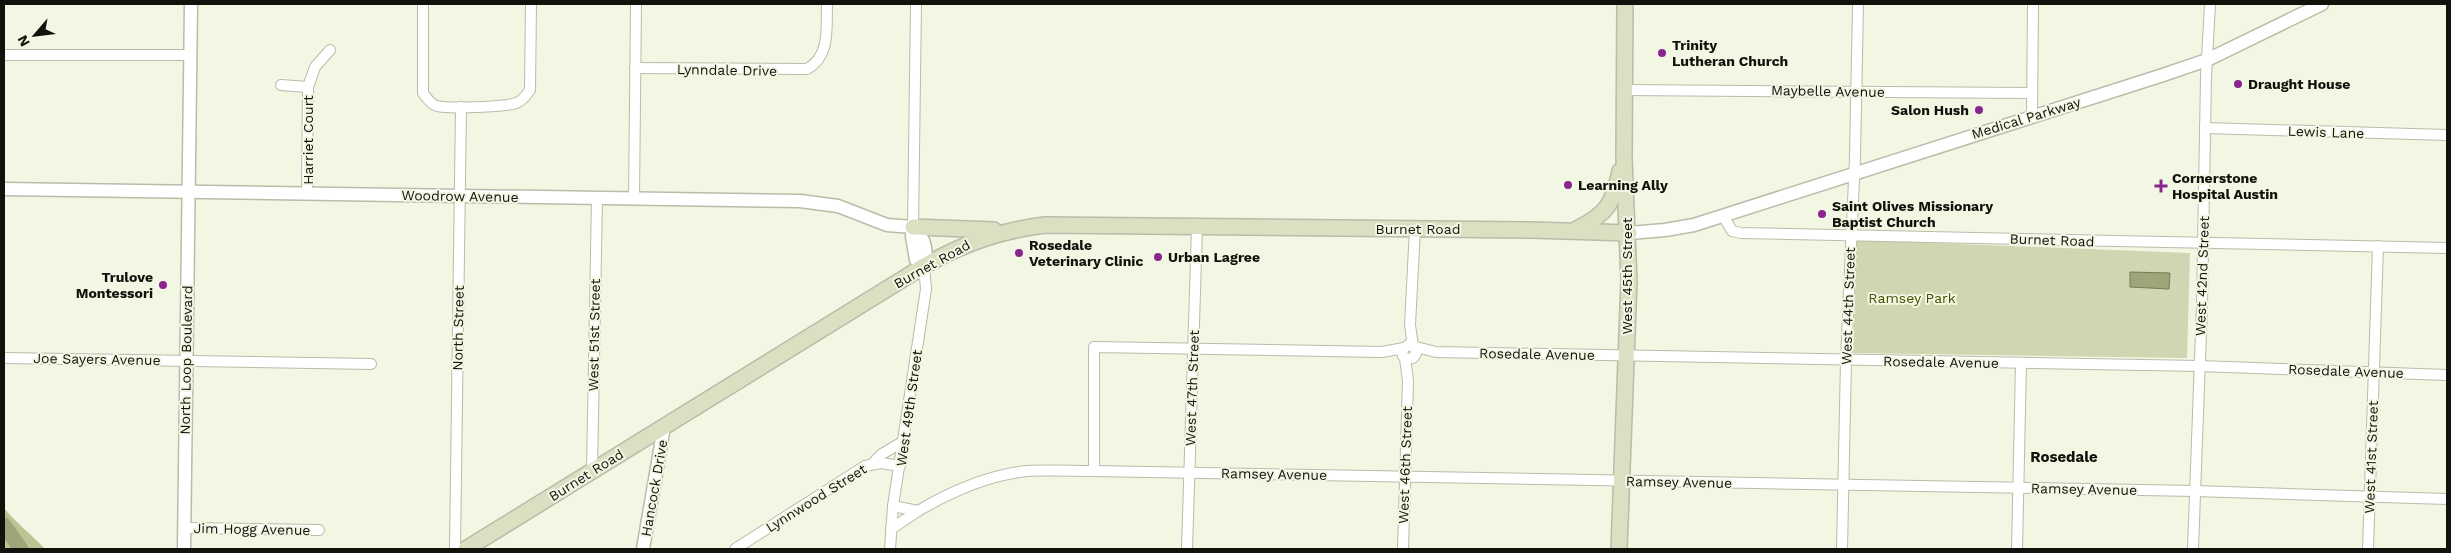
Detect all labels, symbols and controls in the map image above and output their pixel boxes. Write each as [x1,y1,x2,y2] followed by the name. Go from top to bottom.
[10,10,60,60] north arrow
[14,33,33,49] text: N
[1672,37,1788,69] place label: Trinity Lutheran Church
[1656,47,1668,59] marker: Trinity Lutheran Church
[677,61,777,79] street label: Lynndale Drive
[2248,76,2350,92] place label: Draught House
[2232,78,2244,90] marker: Draught House
[1771,82,1885,100] street label: Maybelle Avenue
[1970,94,2083,142] street label: Medical Parkway
[300,95,316,185] street label: Harriet Court
[1891,102,1969,118] place label: Salon Hush
[1973,104,1985,116] marker: Salon Hush
[2287,123,2365,141] street label: Lewis Lane
[2172,170,2278,202] place label: Cornerstone Hospital Austin
[1578,177,1668,193] place label: Learning Ally
[1562,179,1574,191] marker: Learning Ally
[2154,179,2168,193] marker: Cornerstone Hospital Austin
[401,187,519,205] street label: Woodrow Avenue
[1832,198,1993,230] place label: Saint Olives Missionary Baptist Church
[1816,208,1828,220] marker: Saint Olives Missionary Baptist Church
[2192,216,2212,336] street label: West 42nd Street
[1619,217,1635,335] street label: West 45th Street
[1376,221,1460,237] street label: Burnet Road
[2009,231,2095,249] street label: Burnet Road
[891,236,973,292] street label: Burnet Road
[1029,237,1143,269] place label: Rosedale Veterinary Clinic
[1013,247,1025,259] marker: Rosedale Veterinary Clinic
[1838,247,1858,365] street label: West 44th Street
[1168,249,1260,265] place label: Urban Lagree
[1152,251,1164,263] marker: Urban Lagree
[76,269,153,301] place label: Trulove Montessori
[585,278,603,392] street label: West 51st Street
[157,279,169,291] marker: Trulove Montessori
[177,285,195,435] street label: North Loop Boulevard
[449,285,467,371] street label: North Street
[1868,290,1956,306] park label: Ramsey Park
[1182,330,1202,446] street label: West 47th Street
[1479,345,1595,363] street label: Rosedale Avenue
[893,348,925,467] street label: West 49th Street
[33,350,161,368] street label: Joe Sayers Avenue
[1883,353,1999,371] street label: Rosedale Avenue
[2288,361,2404,381] street label: Rosedale Avenue
[2361,400,2381,514] street label: West 41st Street
[1395,406,1415,524] street label: West 46th Street
[638,438,670,538] street label: Hancock Drive
[546,446,626,504] street label: Burnet Road
[2030,448,2098,466] district label: Rosedale
[763,461,869,535] street label: Lynnwood Street
[1221,465,1327,483] street label: Ramsey Avenue
[1626,473,1732,491] street label: Ramsey Avenue
[2031,480,2137,498] street label: Ramsey Avenue
[193,520,311,538] street label: Jim Hogg Avenue

